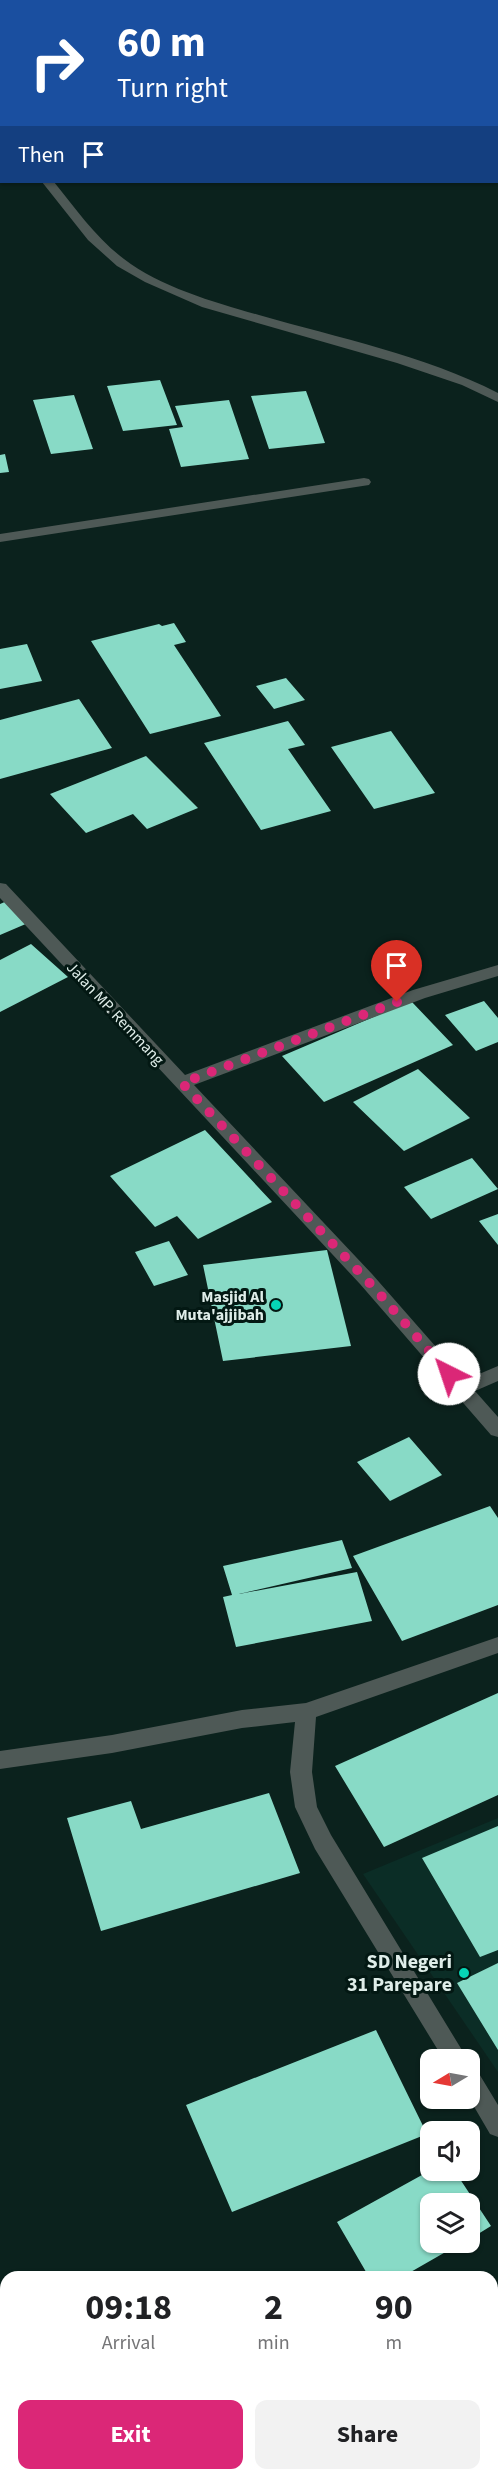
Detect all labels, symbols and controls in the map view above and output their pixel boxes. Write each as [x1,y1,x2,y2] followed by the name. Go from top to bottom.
[117,13,206,73] text: 60 m
[18,24,96,102] icon: right
[117,69,228,108] text: Turn right
[77,138,110,171] icon: arrive
[18,139,65,171] text: Then
[371,940,422,1002] pin
[380,949,413,982] icon: arrive
[61,957,169,1070] street label: Jalan MP. Remmang
[175,1286,264,1326] place label: Masjid Al Muta'ajjibah
[269,1298,283,1312] marker: Masjid Al Muta'ajjibah
[417,1342,481,1406] position arrow
[347,1948,452,1999] place label: SD Negeri 31 Parepare
[457,1966,471,1980] marker: SD Negeri 31 Parepare
[420,2049,480,2109] north arrow
[420,2049,480,2253] map controls
[420,2121,480,2181] button: sound
[420,2193,480,2253] button: layers
[85,2282,172,2333] text: 09:18
[264,2282,283,2333] text: 2
[375,2282,413,2333] text: 90
[102,2329,155,2357] text: Arrival
[257,2329,290,2357] text: min
[385,2329,402,2357] text: m
[18,2400,243,2469] button: Exit
[255,2400,480,2469] button: Share

